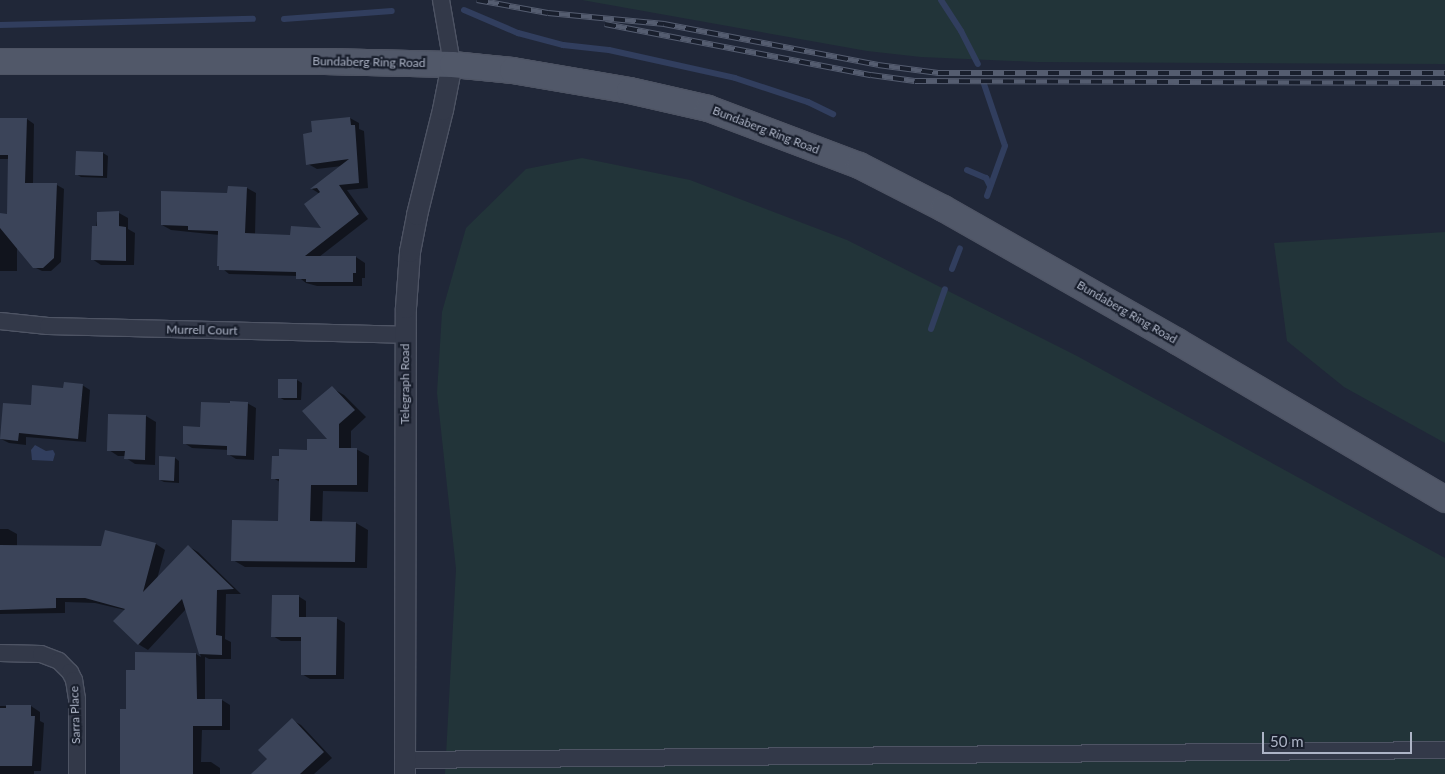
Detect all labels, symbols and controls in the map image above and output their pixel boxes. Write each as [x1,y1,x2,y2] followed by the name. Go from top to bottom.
[312,54,426,70] street label: Bundaberg Ring Road
[711,103,821,157] street label: Bundaberg Ring Road
[1074,277,1180,347] street label: Bundaberg Ring Road
[166,322,238,338] street label: Murrell Court
[398,344,412,424] street label: Telegraph Road
[67,686,83,744] street label: Sarra Place
[1265,722,1415,754] scale bar
[1270,732,1304,750] text: 50 m

